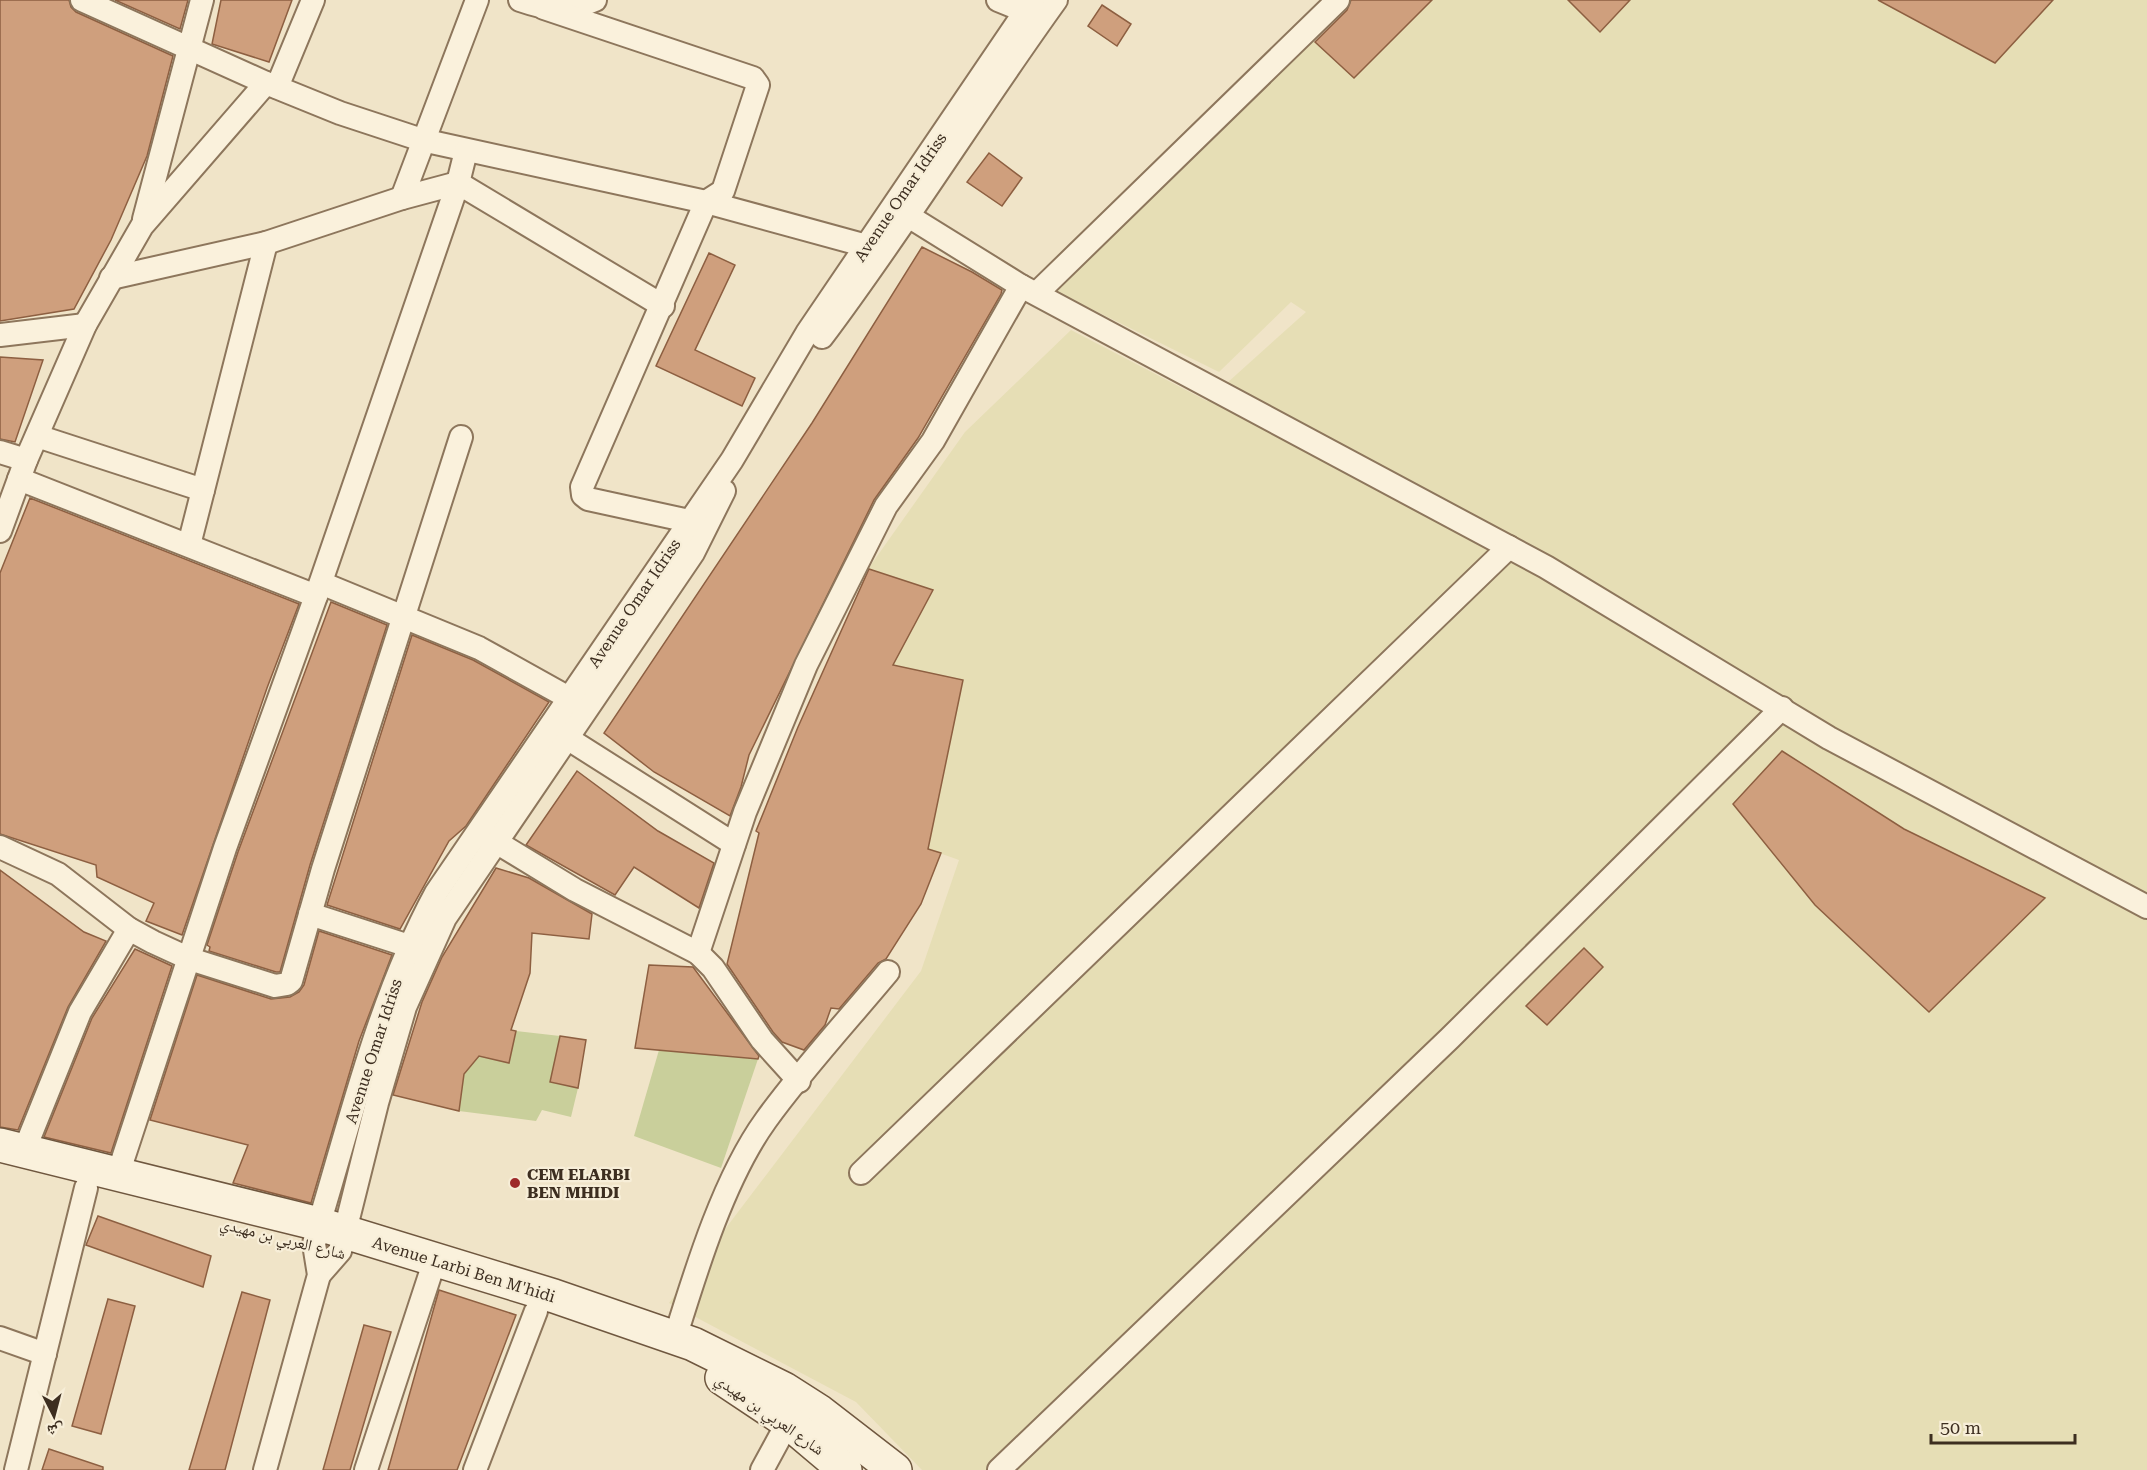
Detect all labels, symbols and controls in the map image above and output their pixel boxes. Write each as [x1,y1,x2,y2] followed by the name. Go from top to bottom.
[850,129,951,265] street label: Avenue Omar Idriss
[584,535,685,671] street label: Avenue Omar Idriss
[341,976,406,1126] street label: Avenue Omar Idriss
[527,1165,630,1202] place label: CEM ELARBI BEN MHIDI
[508,1176,522,1190] marker: CEM ELARBI BEN MHIDI
[217,1214,348,1266] street label: شارع العربي بن مهيدي
[370,1233,558,1306] street label: Avenue Larbi Ben M'hidi
[710,1370,828,1462] street label: شارع العربي بن مهيدي
[24,1386,84,1446] north arrow
[1931,1407,2075,1445] scale bar
[1940,1417,1981,1438] text: 50 m
[46,1420,65,1441] text: ش

